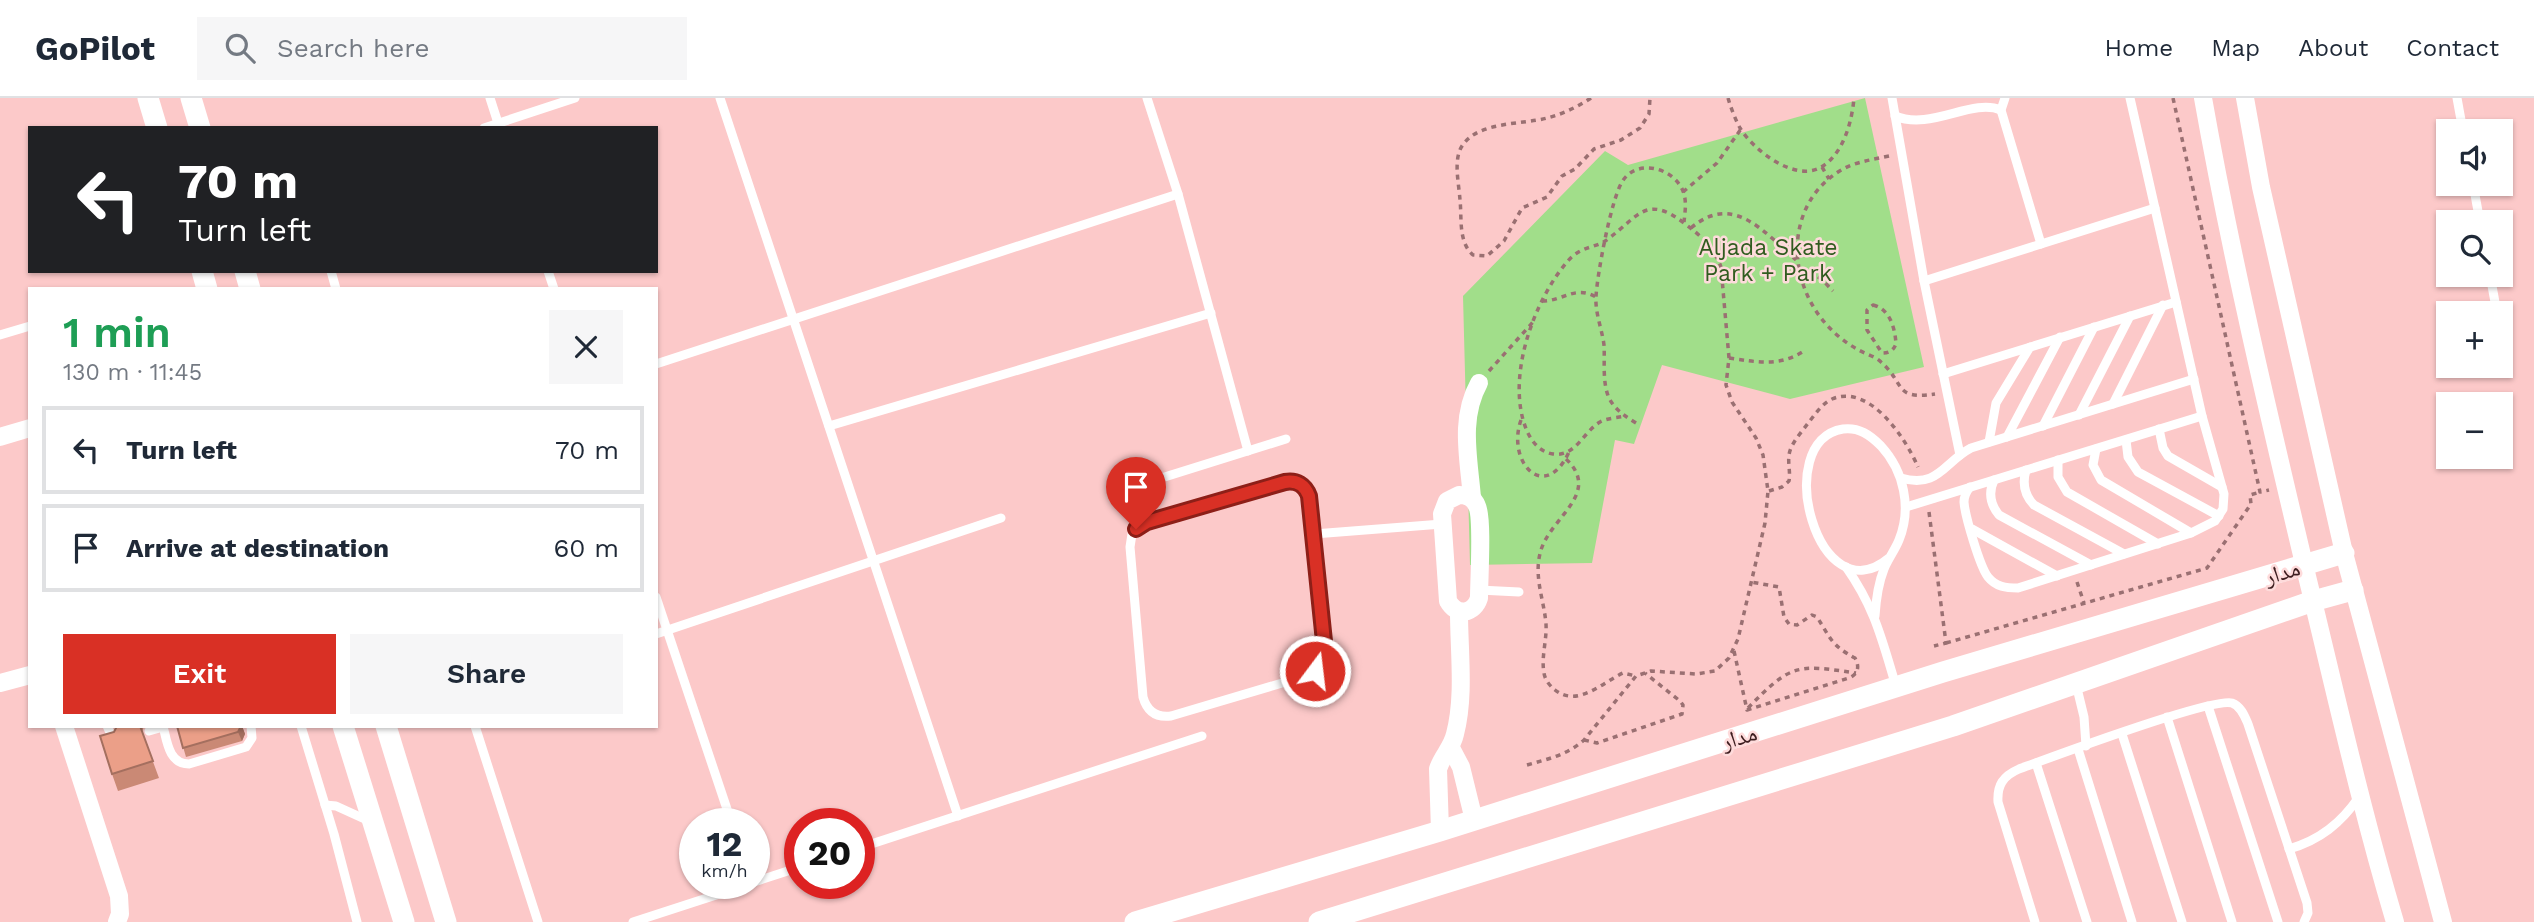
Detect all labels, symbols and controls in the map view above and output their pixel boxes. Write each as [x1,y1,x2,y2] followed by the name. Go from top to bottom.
[197,17,687,80] search box
[35,29,155,68] text: GoPilot
[221,29,259,67] icon: search
[277,33,429,63] text: Search here
[2105,34,2173,62] text: Home
[2211,34,2260,62] text: Map
[2298,34,2368,62] text: About
[2406,34,2499,62] text: Contact
[2436,119,2513,469] map controls
[2436,119,2513,196] button: sound
[178,152,298,210] text: 70 m
[63,154,154,245] icon: left
[2436,210,2513,287] button: search
[178,211,311,249] text: Turn left
[1698,234,1838,287] park label: Aljada Skate Park + Park
[2436,301,2513,378] button: +
[63,308,171,357] text: 1 min
[549,310,623,384] button: close
[63,359,202,386] text: 130 m · 11:45
[2436,392,2513,469] button: −
[67,431,105,469] icon: left
[126,435,237,465] text: Turn left
[555,435,619,465] text: 70 m
[1106,457,1166,529] pin
[1117,468,1155,506] icon: arrive
[67,529,105,567] icon: arrive
[126,533,389,563] text: Arrive at destination
[553,533,619,563] text: 60 m
[2260,554,2303,591] street label: مدار
[63,634,336,714] button: Exit
[350,634,623,714] button: Share
[1278,634,1352,708] position arrow
[1717,719,1760,756] street label: مدار
[784,808,875,899] speed limit sign: 20
[707,823,742,865] text: 12
[701,860,748,881] text: km/h

